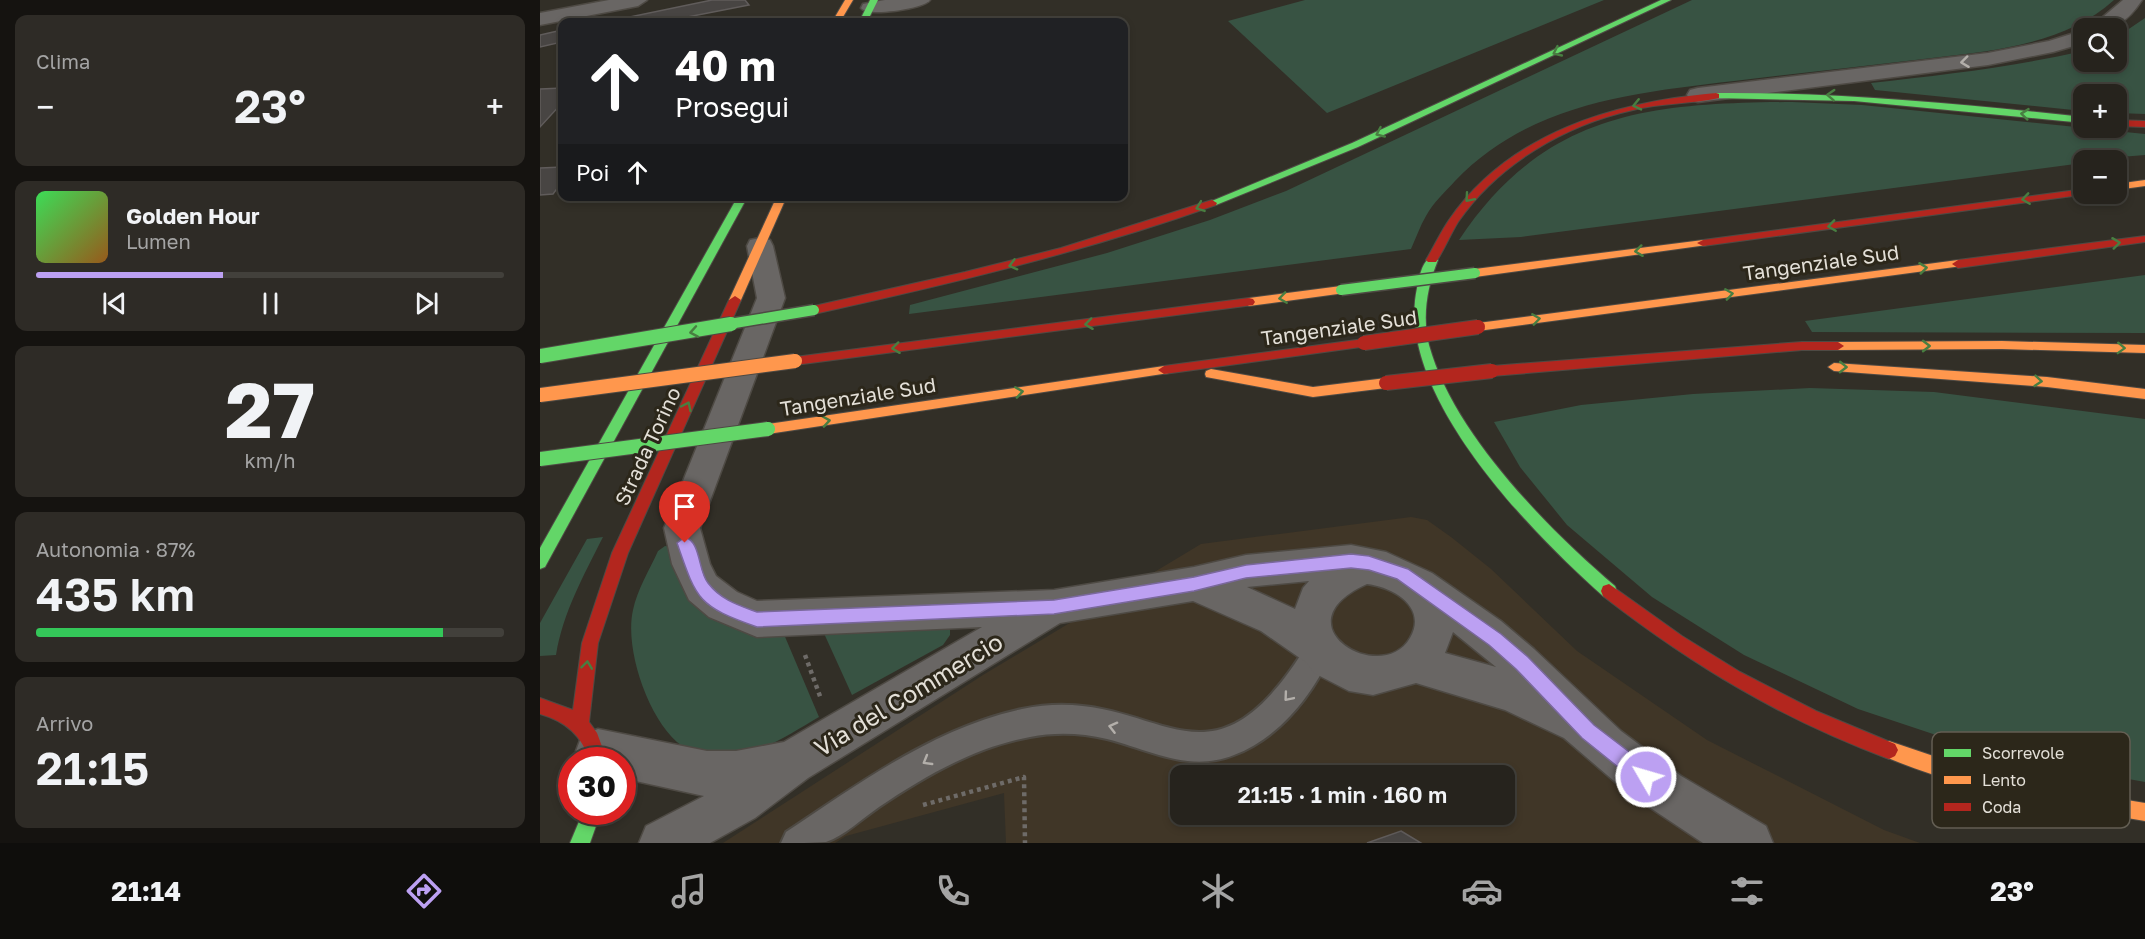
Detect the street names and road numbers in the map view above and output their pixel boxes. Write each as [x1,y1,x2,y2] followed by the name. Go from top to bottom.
[1741,239,1901,285] street label: Tangenziale Sud
[1259,304,1419,350] street label: Tangenziale Sud
[778,372,938,420] street label: Tangenziale Sud
[609,383,685,509] street label: Strada Torino
[809,626,1007,762] street label: Via del Commercio

